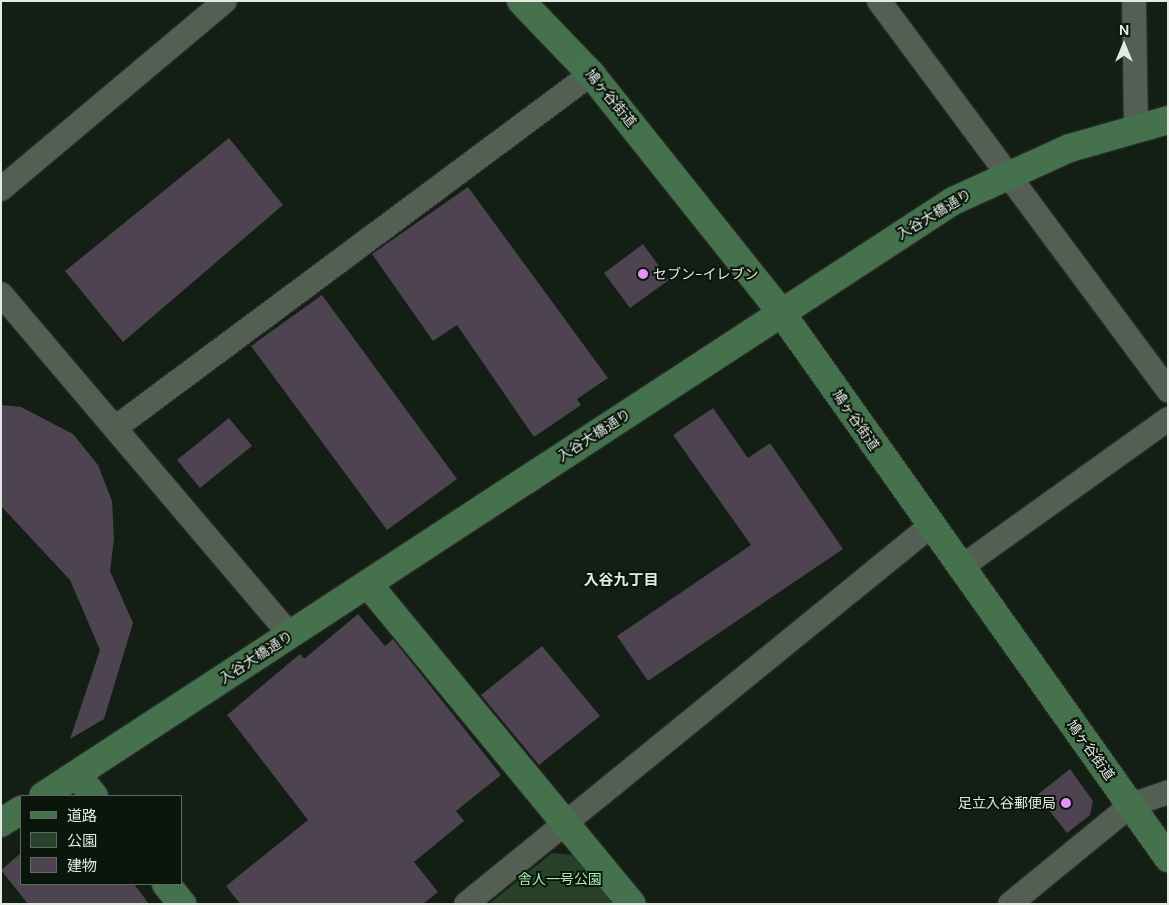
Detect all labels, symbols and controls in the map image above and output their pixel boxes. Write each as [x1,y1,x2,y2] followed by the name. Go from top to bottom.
[1099,20,1149,70] north arrow
[1119,21,1129,39] text: N
[582,66,640,130] street label: 鳩ヶ谷街道
[894,185,974,243] street label: 入谷大橋通り
[653,266,759,282] place label: セブン-イレブン
[637,268,649,280] marker: セブン-イレブン
[829,387,883,453] street label: 鳩ヶ谷街道
[554,405,634,465] street label: 入谷大橋通り
[584,572,658,590] district label: 入谷九丁目
[216,627,296,687] street label: 入谷大橋通り
[1064,717,1118,783] street label: 鳩ヶ谷街道
[20,795,182,885] legend
[958,795,1056,811] place label: 足立入谷郵便局
[1060,797,1072,809] marker: 足立入谷郵便局
[67,806,97,826] text: 道路
[67,831,97,851] text: 公園
[67,856,97,876] text: 建物
[518,871,602,887] park label: 舎人一号公園

